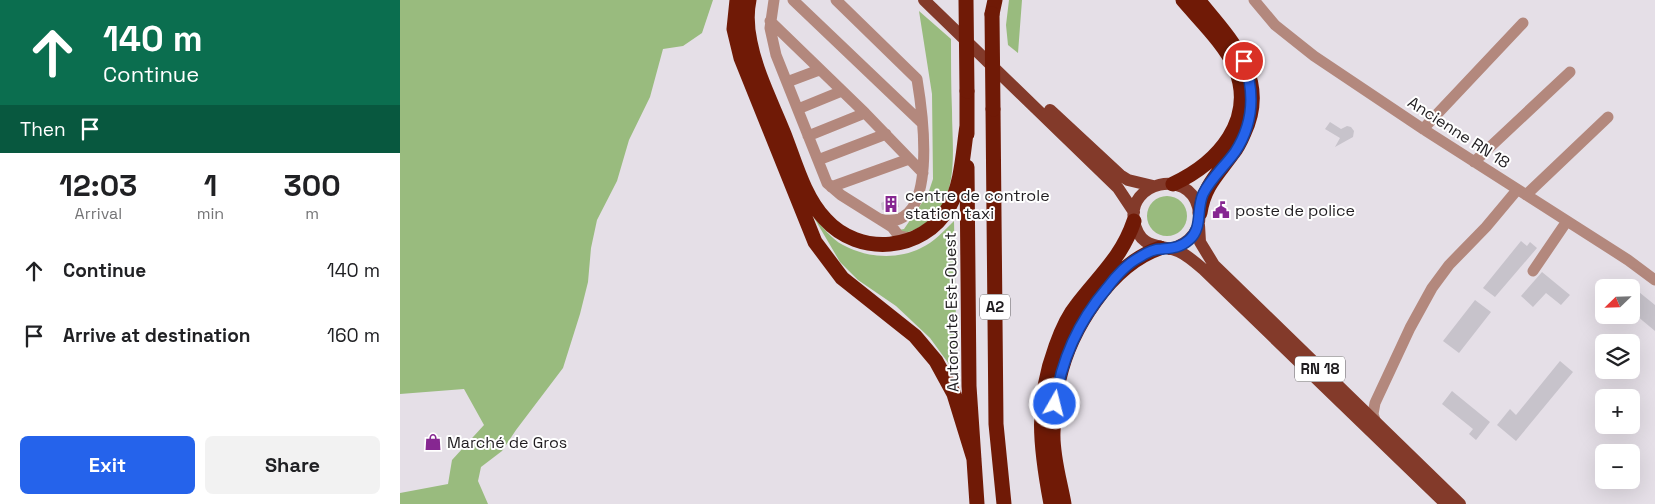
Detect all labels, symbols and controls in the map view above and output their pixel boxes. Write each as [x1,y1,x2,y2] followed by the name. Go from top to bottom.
[103,17,203,61] text: 140 m
[20,20,85,85] icon: ahead
[1223,40,1265,82] pin
[1230,47,1258,75] icon: arrive
[103,60,199,88] text: Continue
[1404,92,1514,173] street label: Ancienne RN 18
[76,115,104,143] icon: arrive
[20,117,66,142] text: Then
[59,166,137,205] text: 12:03
[204,166,217,205] text: 1
[284,166,341,205] text: 300
[905,185,1050,224] place label: centre de controle station taxi
[881,194,901,214] building icon: centre de controle station taxi
[1211,200,1231,220] public building icon: poste de police
[1235,200,1355,221] place label: poste de police
[75,203,122,224] text: Arrival
[197,203,224,224] text: min
[305,203,319,224] text: m
[940,232,963,392] street label: Autoroute Est-Ouest
[20,257,48,285] icon: ahead
[63,258,146,283] text: Continue
[327,258,380,283] text: 140 m
[1595,279,1640,324] north arrow
[1595,279,1640,489] map controls
[980,294,1010,320] road number: A2
[20,322,48,350] icon: arrive
[63,323,251,348] text: Arrive at destination
[327,323,380,348] text: 160 m
[1595,334,1640,379] button: layers
[1295,356,1345,382] road number: RN 18
[1028,377,1080,429] position arrow
[1595,389,1640,434] button: +
[423,432,443,452] shop icon: Marché de Gros
[447,432,567,453] place label: Marché de Gros
[20,436,195,494] button: Exit
[205,436,380,494] button: Share
[1595,444,1640,489] button: −

